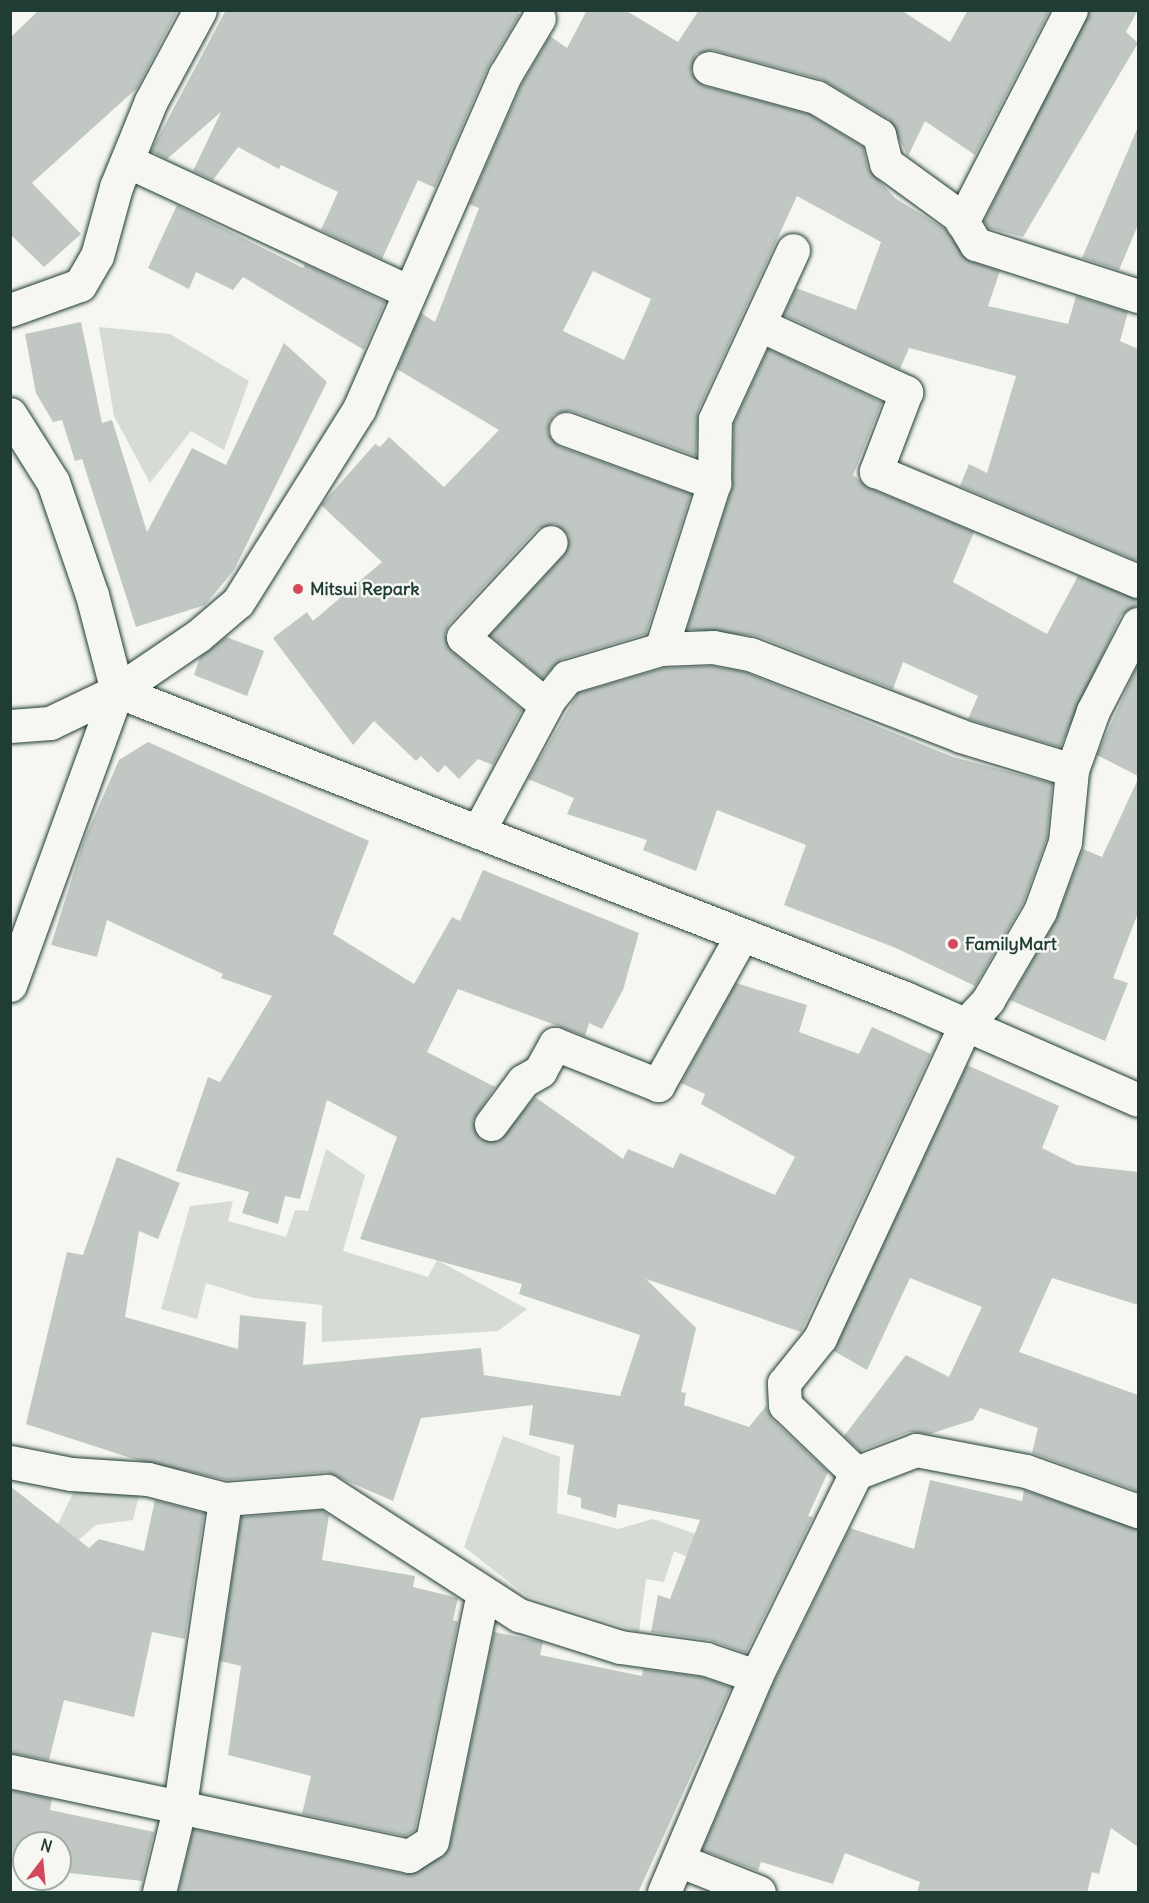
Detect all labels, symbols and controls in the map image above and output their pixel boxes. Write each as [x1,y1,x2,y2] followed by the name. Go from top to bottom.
[310,578,419,600] place label: Mitsui Repark
[291,582,305,596] marker: Mitsui Repark
[965,933,1057,955] place label: FamilyMart
[946,937,960,951] marker: FamilyMart
[12,1831,72,1891] north arrow
[38,1834,54,1857] text: N

